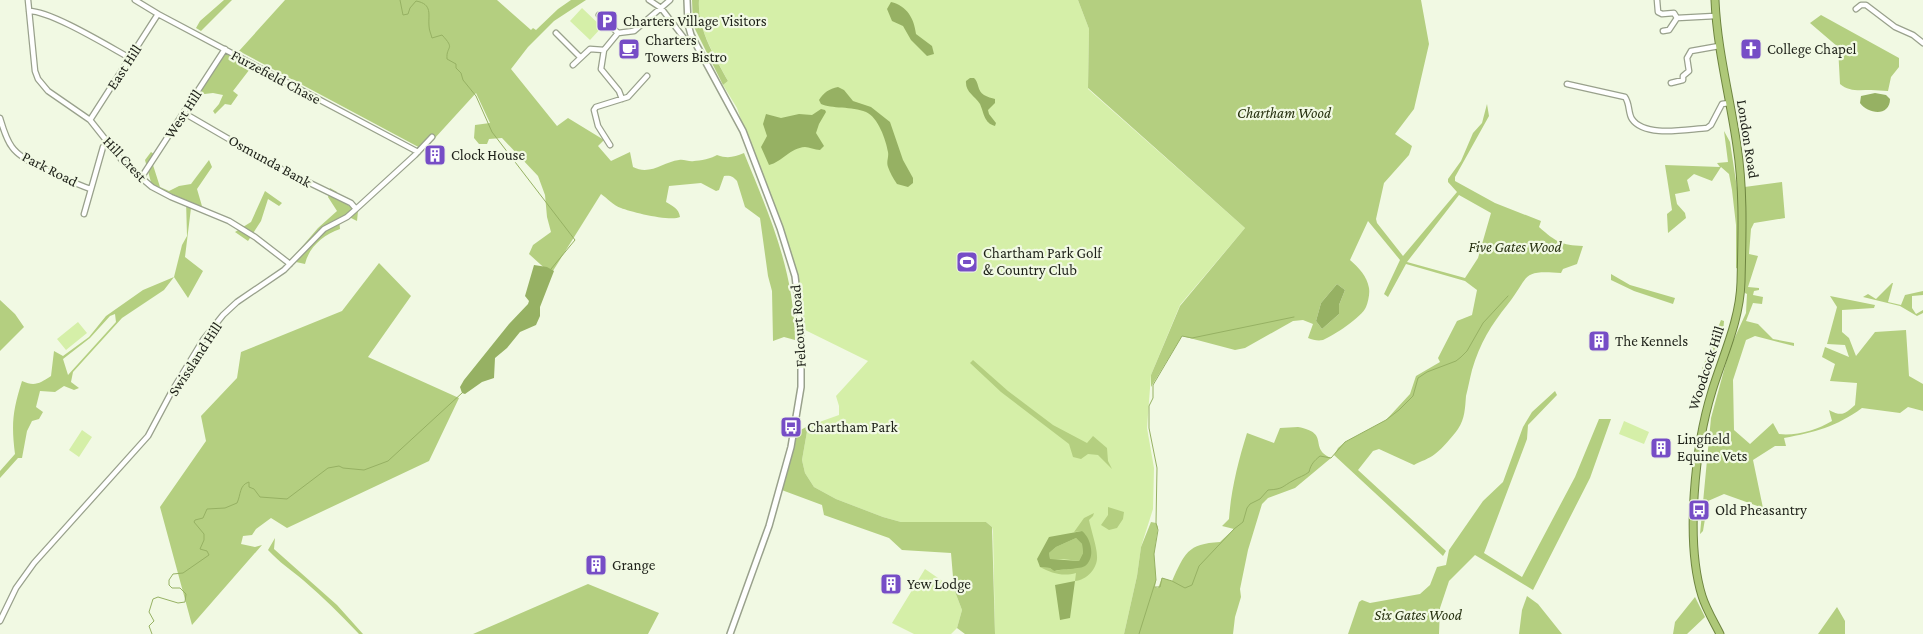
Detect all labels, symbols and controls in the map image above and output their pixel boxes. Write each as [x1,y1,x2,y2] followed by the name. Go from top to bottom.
[595,9,619,33] parking icon: Charters Village Visitors
[623,13,767,30] place label: Charters Village Visitors
[645,32,727,65] place label: Charters Towers Bistro
[617,37,641,61] cafe icon: Charters Towers Bistro
[1739,37,1763,61] church icon: College Chapel
[104,41,144,92] street label: East Hill
[1767,41,1857,58] place label: College Chapel
[229,47,324,107] street label: Furzefield Chase
[161,87,205,141] street label: West Hill
[1734,98,1762,180] street label: London Road
[1237,105,1332,121] park label: Chartham Wood
[226,132,315,191] street label: Osmunda Bank
[100,133,151,186] street label: Hill Crest
[423,143,447,167] building icon: Clock House
[451,147,525,163] place label: Clock House
[20,148,80,190] street label: Park Road
[1468,239,1563,255] park label: Five Gates Wood
[983,245,1103,279] place label: Chartham Park Golf & Country Club
[955,250,979,274] sports icon: Chartham Park Golf & Country Club
[787,284,809,368] street label: Felcourt Road
[165,319,225,399] street label: Swissland Hill
[1685,324,1727,412] street label: Woodcock Hill
[1587,329,1611,353] building icon: The Kennels
[1615,333,1688,349] place label: The Kennels
[779,415,803,439] bus stop icon: Chartham Park
[807,419,898,435] place label: Chartham Park
[1677,431,1747,465] place label: Lingfield Equine Vets
[1649,436,1673,460] building icon: Lingfield Equine Vets
[1687,498,1711,522] bus stop icon: Old Pheasantry
[1715,502,1807,519] place label: Old Pheasantry
[584,553,608,577] building icon: Grange
[612,557,656,574] place label: Grange
[879,572,903,596] building icon: Yew Lodge
[907,576,971,593] place label: Yew Lodge
[1374,607,1463,623] park label: Six Gates Wood

